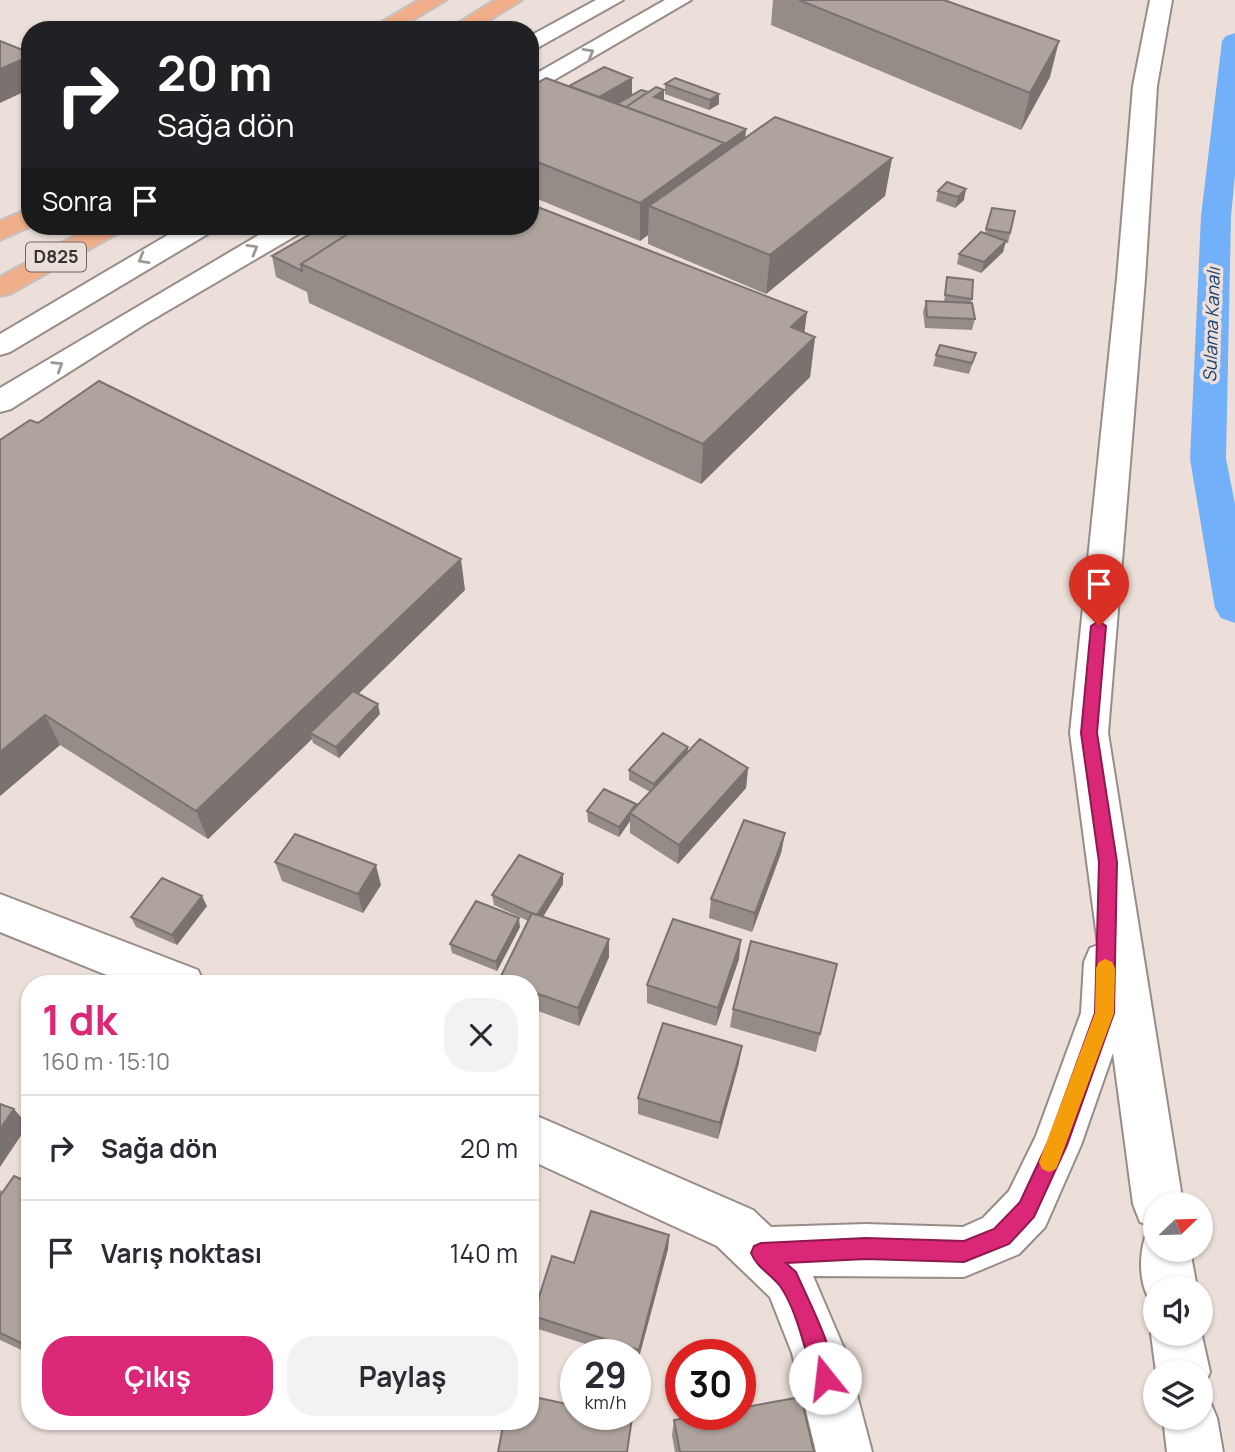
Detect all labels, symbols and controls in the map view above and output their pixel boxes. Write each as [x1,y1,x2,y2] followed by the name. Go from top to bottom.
[157,39,272,106] text: 20 m
[582,48,595,61] one-way arrow
[42,49,133,140] icon: right
[157,103,295,147] text: Sağa dön
[126,182,164,220] icon: arrive
[42,183,112,219] text: Sonra
[26,243,86,272] road number: D825
[246,244,258,257] one-way arrow
[137,251,150,264] one-way arrow
[1197,265,1225,383] water label: Sulama Kanalı
[50,361,63,374] one-way arrow
[1069,554,1129,626] pin
[1080,565,1118,603] icon: arrive
[42,990,117,1048] text: 1 dk
[444,998,518,1072] button: close
[42,1045,170,1077] text: 160 m · 15:10
[42,1129,80,1167] icon: right
[101,1130,218,1166] text: Sağa dön
[460,1130,518,1166] text: 20 m
[1143,1192,1213,1262] north arrow
[1143,1192,1213,1430] map controls
[42,1234,80,1272] icon: arrive
[101,1235,262,1271] text: Varış noktası
[449,1235,518,1271] text: 140 m
[1143,1276,1213,1346] button: sound
[42,1336,273,1416] button: Çıkış
[287,1336,518,1416] button: Paylaş
[665,1339,756,1430] speed limit sign: 30
[788,1341,862,1415] position arrow
[584,1351,627,1399] text: 29
[1143,1360,1213,1430] button: layers
[585,1390,626,1414] text: km/h

